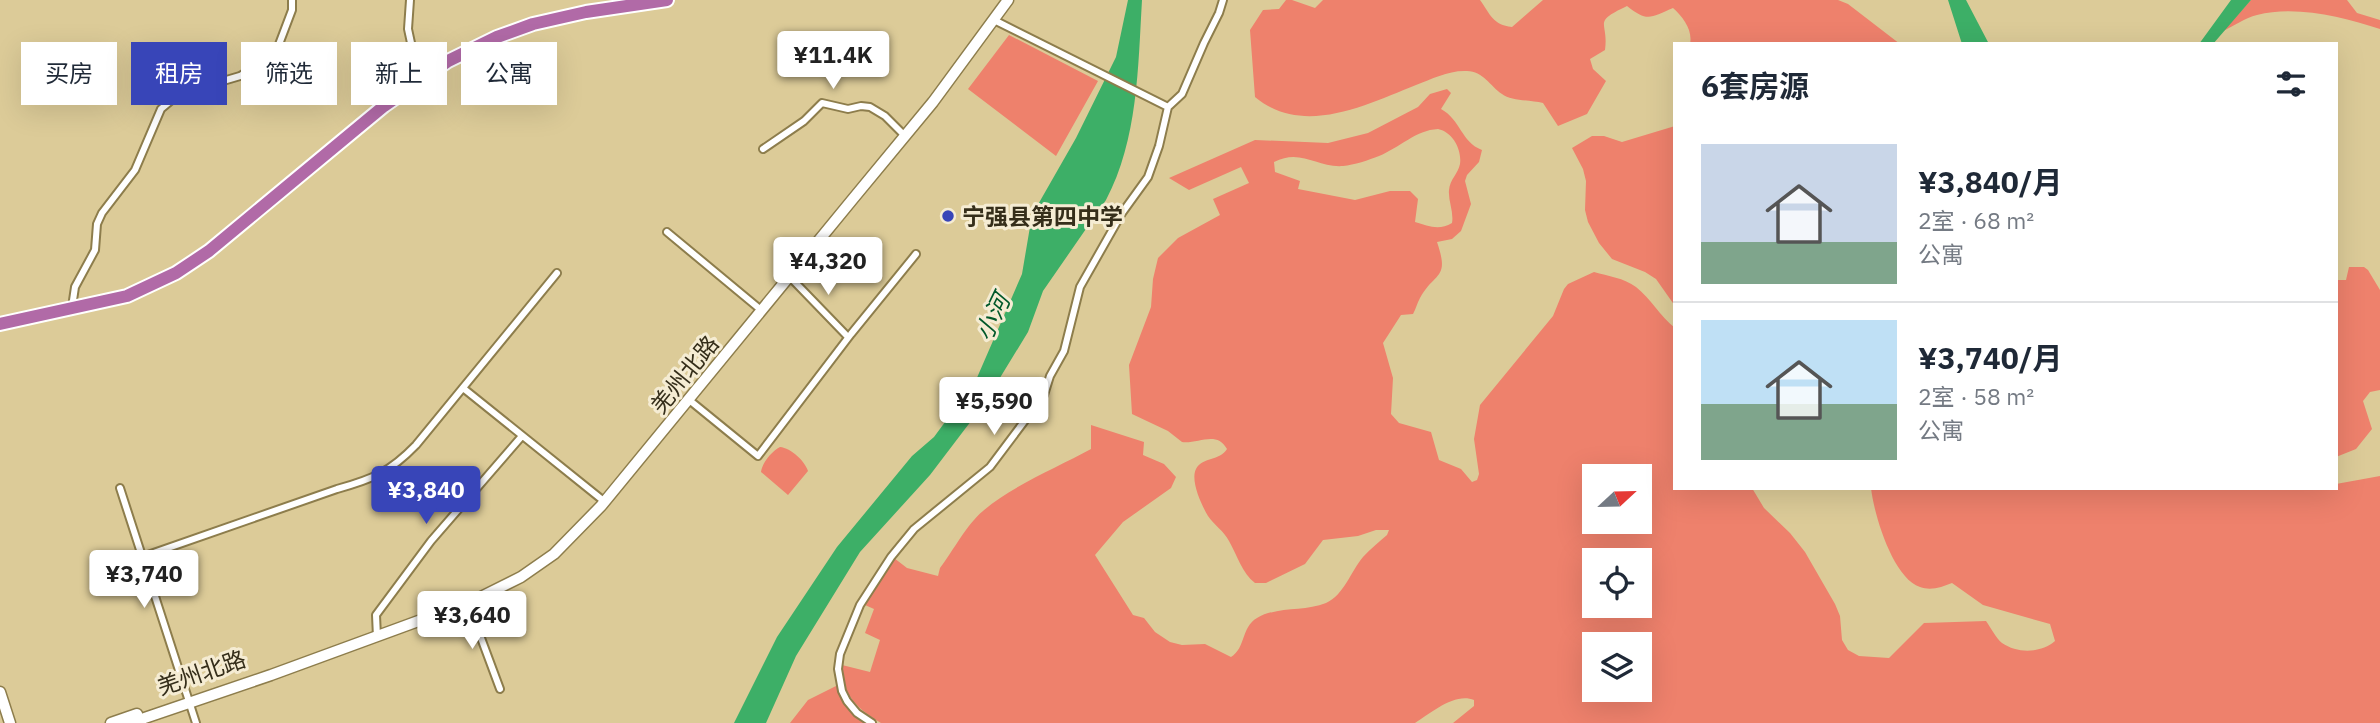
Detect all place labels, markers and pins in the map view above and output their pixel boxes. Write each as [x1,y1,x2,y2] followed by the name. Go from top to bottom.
[776,32,890,91] pin: ¥11.4K
[962,201,1123,231] place label: 宁强县第四中学
[940,208,956,224] marker: 宁强县第四中学
[771,238,885,297] pin: ¥4,320
[937,378,1051,437] pin: ¥5,590
[369,466,483,526] pin: ¥3,840
[87,550,201,610] pin: ¥3,740
[415,592,529,651] pin: ¥3,640

